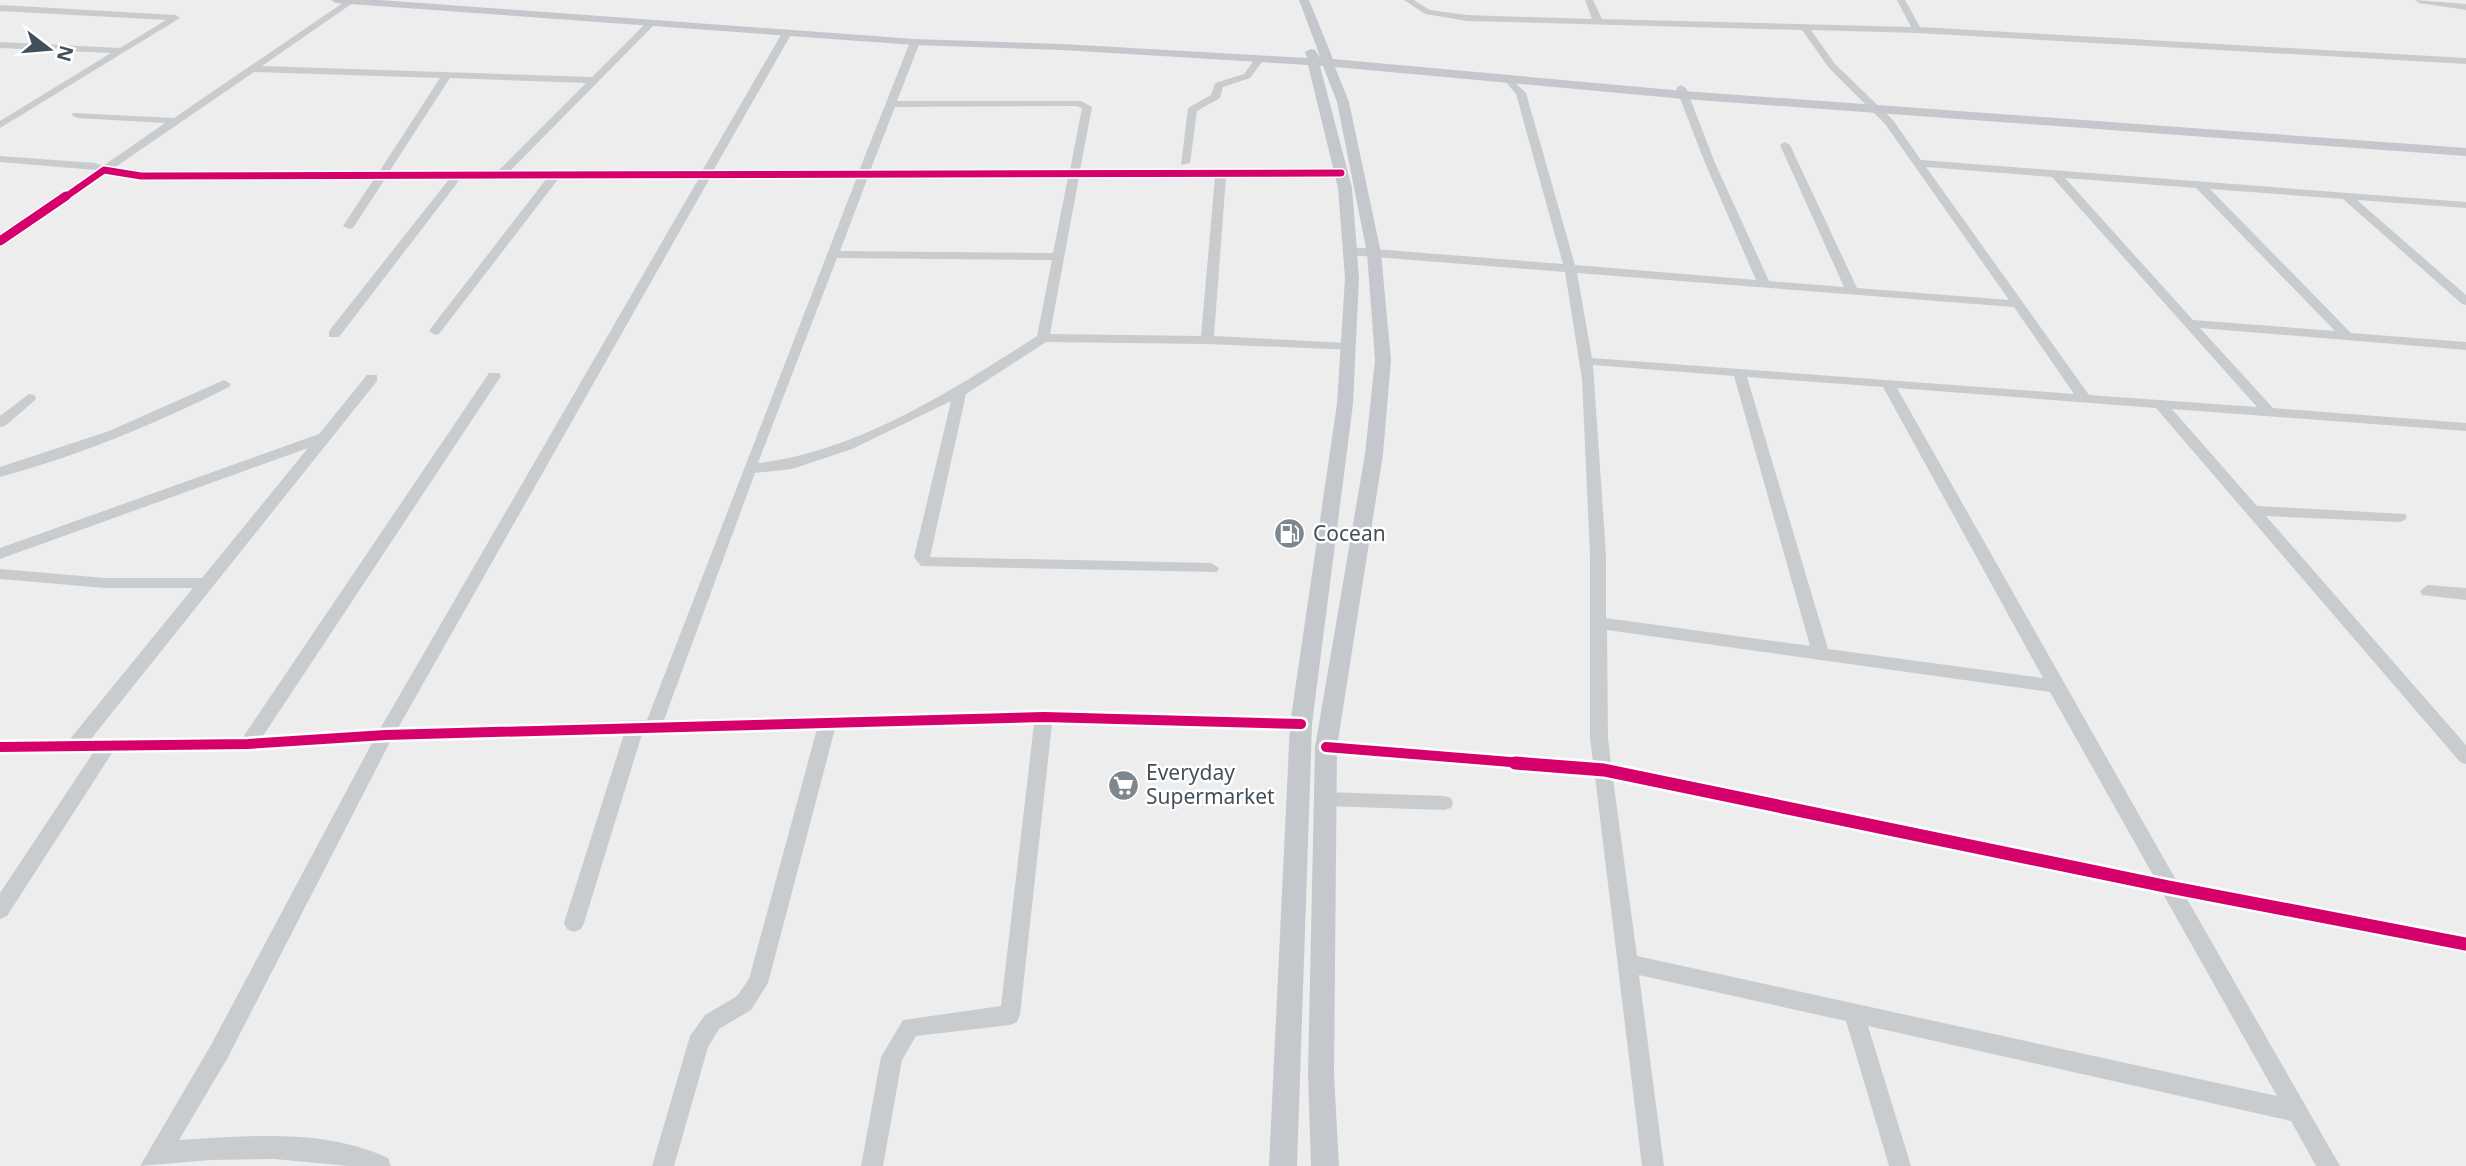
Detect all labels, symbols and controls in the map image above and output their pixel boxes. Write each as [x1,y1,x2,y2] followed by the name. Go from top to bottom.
[14,14,84,84] north arrow
[51,43,80,65] text: N
[1273,517,1307,551] fuel station icon: Cocean
[1313,519,1386,547] place label: Cocean
[1146,758,1275,810] place label: Everyday Supermarket
[1106,768,1140,802] supermarket icon: Everyday Supermarket

